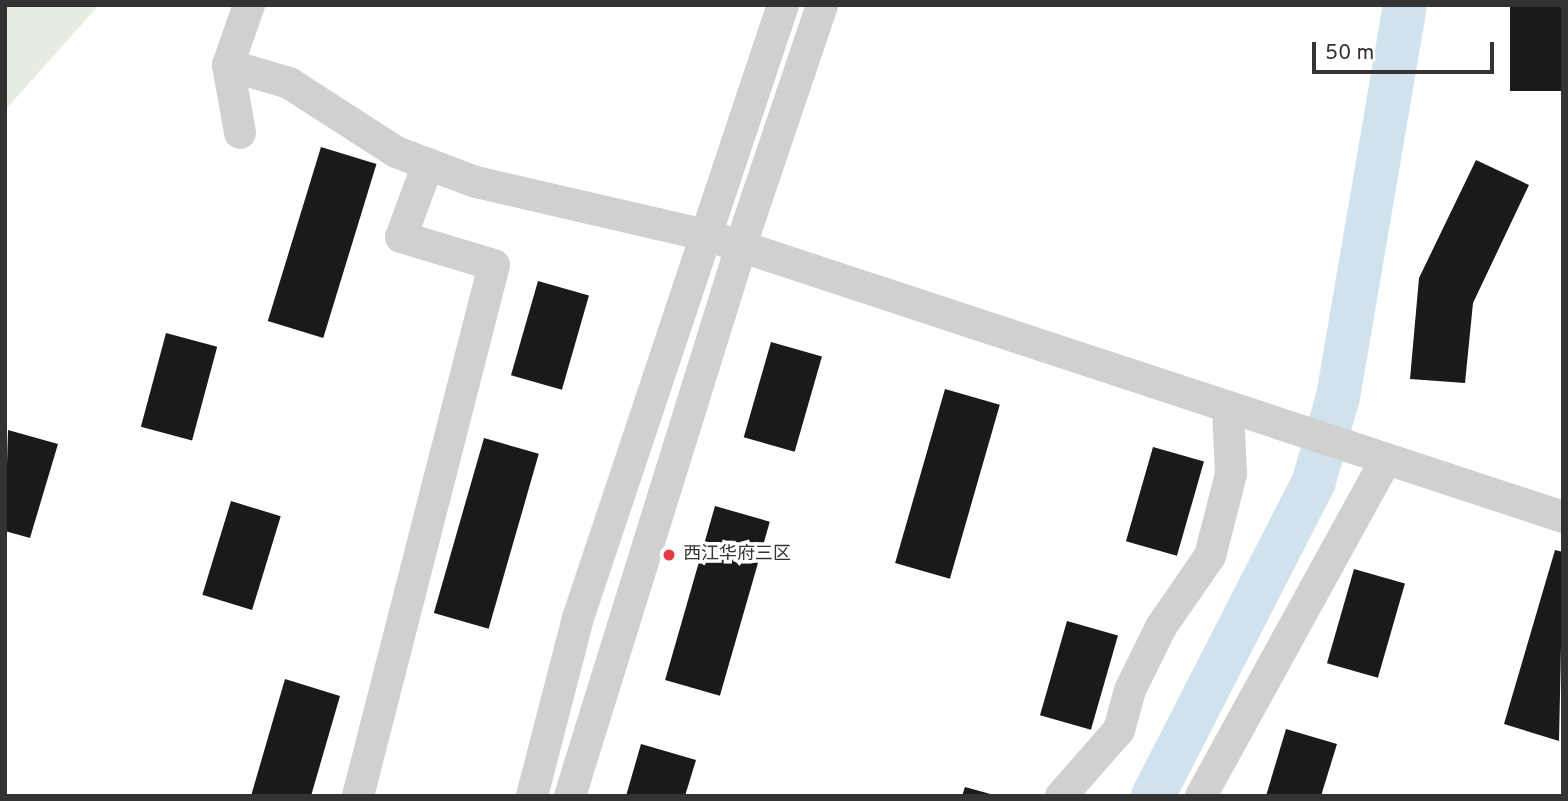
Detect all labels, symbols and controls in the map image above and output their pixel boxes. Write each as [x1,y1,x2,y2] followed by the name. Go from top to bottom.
[1316,28,1498,72] scale bar
[1325,40,1374,67] text: 50 m
[683,544,791,566] place label: 西江华府三区
[661,547,677,563] marker: 西江华府三区

